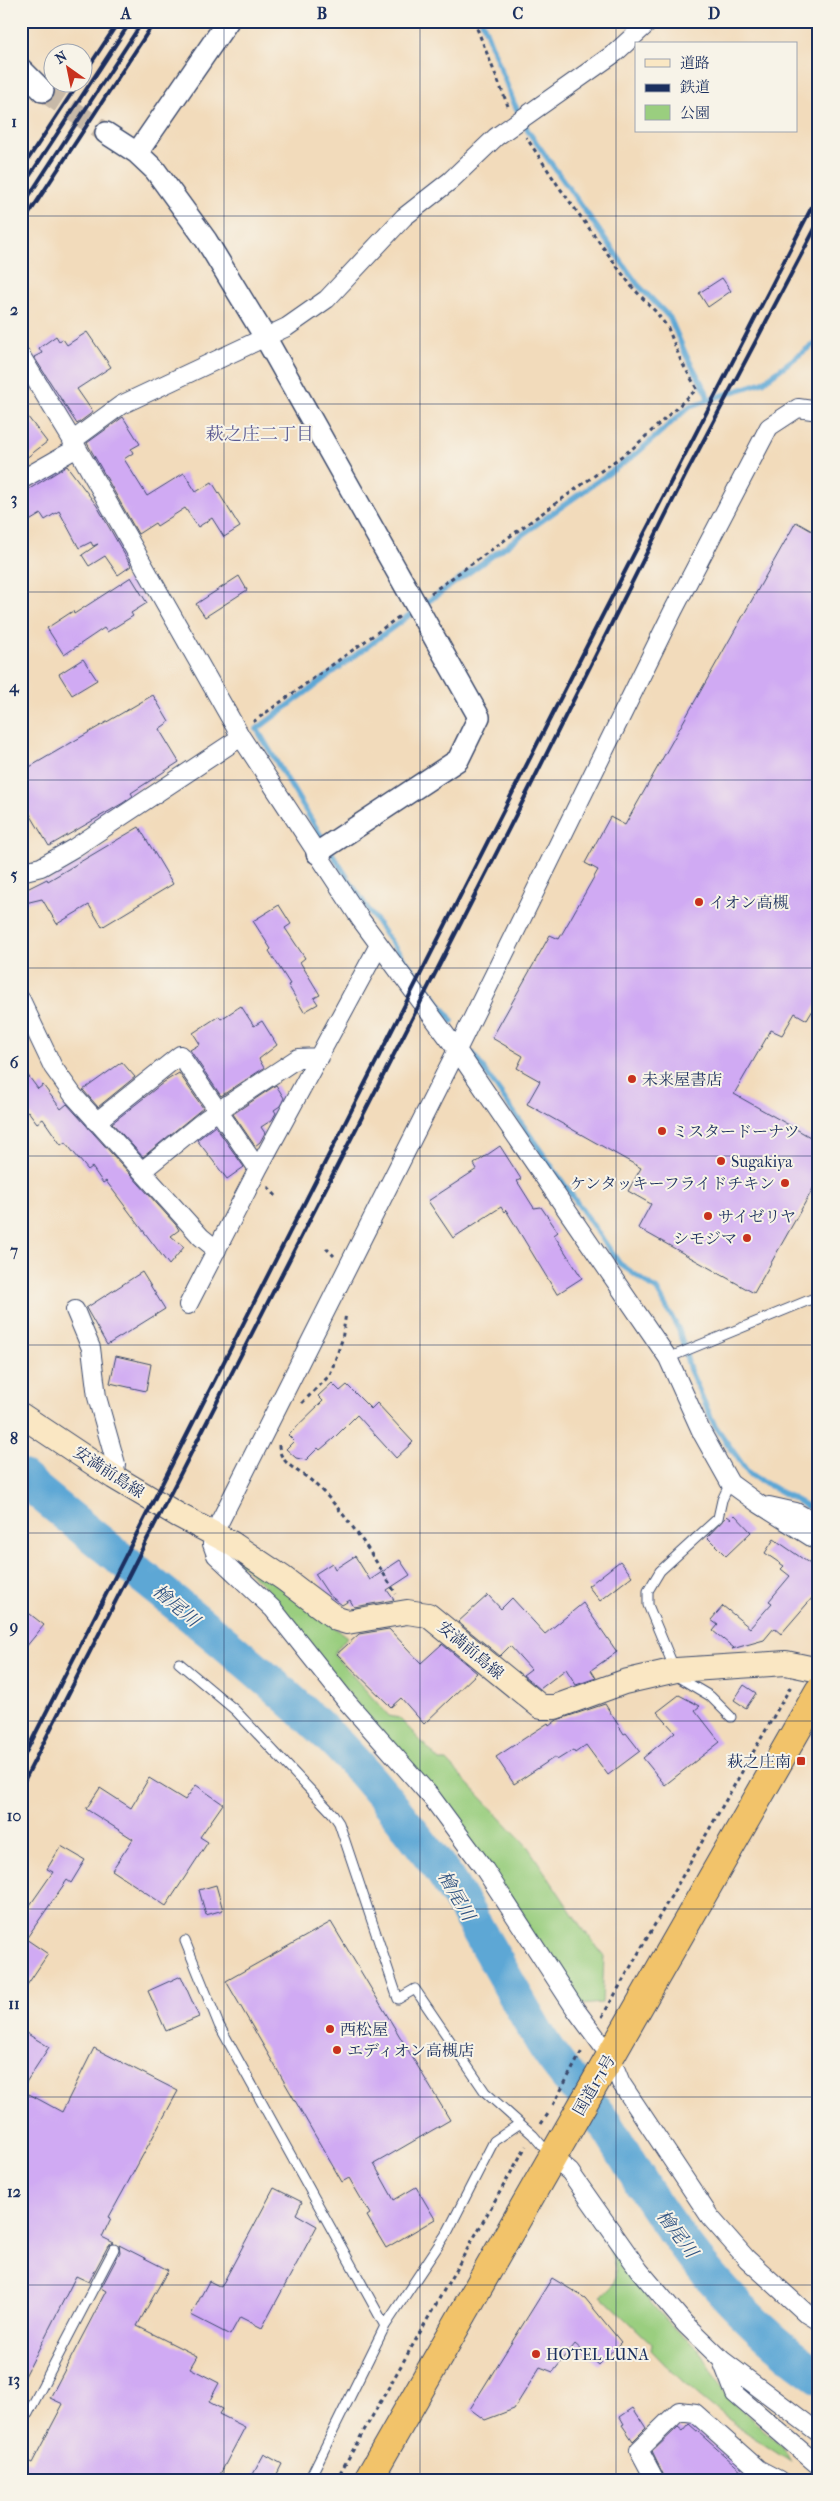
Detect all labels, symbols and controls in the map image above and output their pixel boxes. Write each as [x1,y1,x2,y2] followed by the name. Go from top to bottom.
[120,4,132,23] text: A
[317,4,327,23] text: B
[513,4,524,23] text: C
[708,4,720,23] text: D
[42,42,92,92] north arrow
[635,42,798,132] legend
[52,47,71,68] text: N
[680,54,710,72] text: 道路
[680,78,710,96] text: 鉄道
[680,104,710,122] text: 公園
[11,112,17,131] text: 1
[10,300,18,319] text: 2
[206,424,314,445] district label: 萩之庄二丁目
[11,489,17,509] text: 3
[8,677,20,697] text: 4
[11,865,18,884] text: 5
[709,893,789,912] place label: イオン高槻
[693,896,705,908] marker: イオン高槻
[10,1053,19,1072] text: 6
[642,1070,722,1089] place label: 未来屋書店
[626,1073,638,1085] marker: 未来屋書店
[672,1122,800,1141] place label: ミスタードーナツ
[656,1125,668,1137] marker: ミスタードーナツ
[731,1152,793,1171] place label: Sugakiya
[715,1155,727,1167] marker: Sugakiya
[570,1174,775,1193] place label: ケンタッキーフライドチキン
[779,1177,791,1189] marker: ケンタッキーフライドチキン
[718,1207,796,1226] place label: サイゼリヤ
[702,1210,714,1222] marker: サイゼリヤ
[673,1229,737,1248] place label: シモジマ
[741,1232,753,1244] marker: シモジマ
[9,1241,18,1260] text: 7
[10,1429,18,1448] text: 8
[70,1442,148,1502] street label: 安満前島線
[149,1581,205,1633] water label: 檜尾川
[9,1617,18,1637] text: 9
[434,1617,508,1683] street label: 安満前島線
[727,1752,791,1771] place label: 萩之庄南
[795,1755,807,1767] marker: 萩之庄南
[7,1806,21,1825] text: 10
[433,1867,480,1926] water label: 檜尾川
[8,1994,20,2013] text: 11
[340,2020,388,2039] place label: 西松屋
[324,2023,336,2035] marker: 西松屋
[347,2041,474,2060] place label: エディオン高槻店
[331,2044,343,2056] marker: エディオン高槻店
[569,2051,619,2119] street label: 国道171号
[7,2182,21,2201] text: 12
[652,2206,703,2263] water label: 檜尾川
[546,2345,649,2364] place label: HOTEL LUNA
[530,2348,542,2360] marker: HOTEL LUNA
[8,2370,20,2390] text: 13

